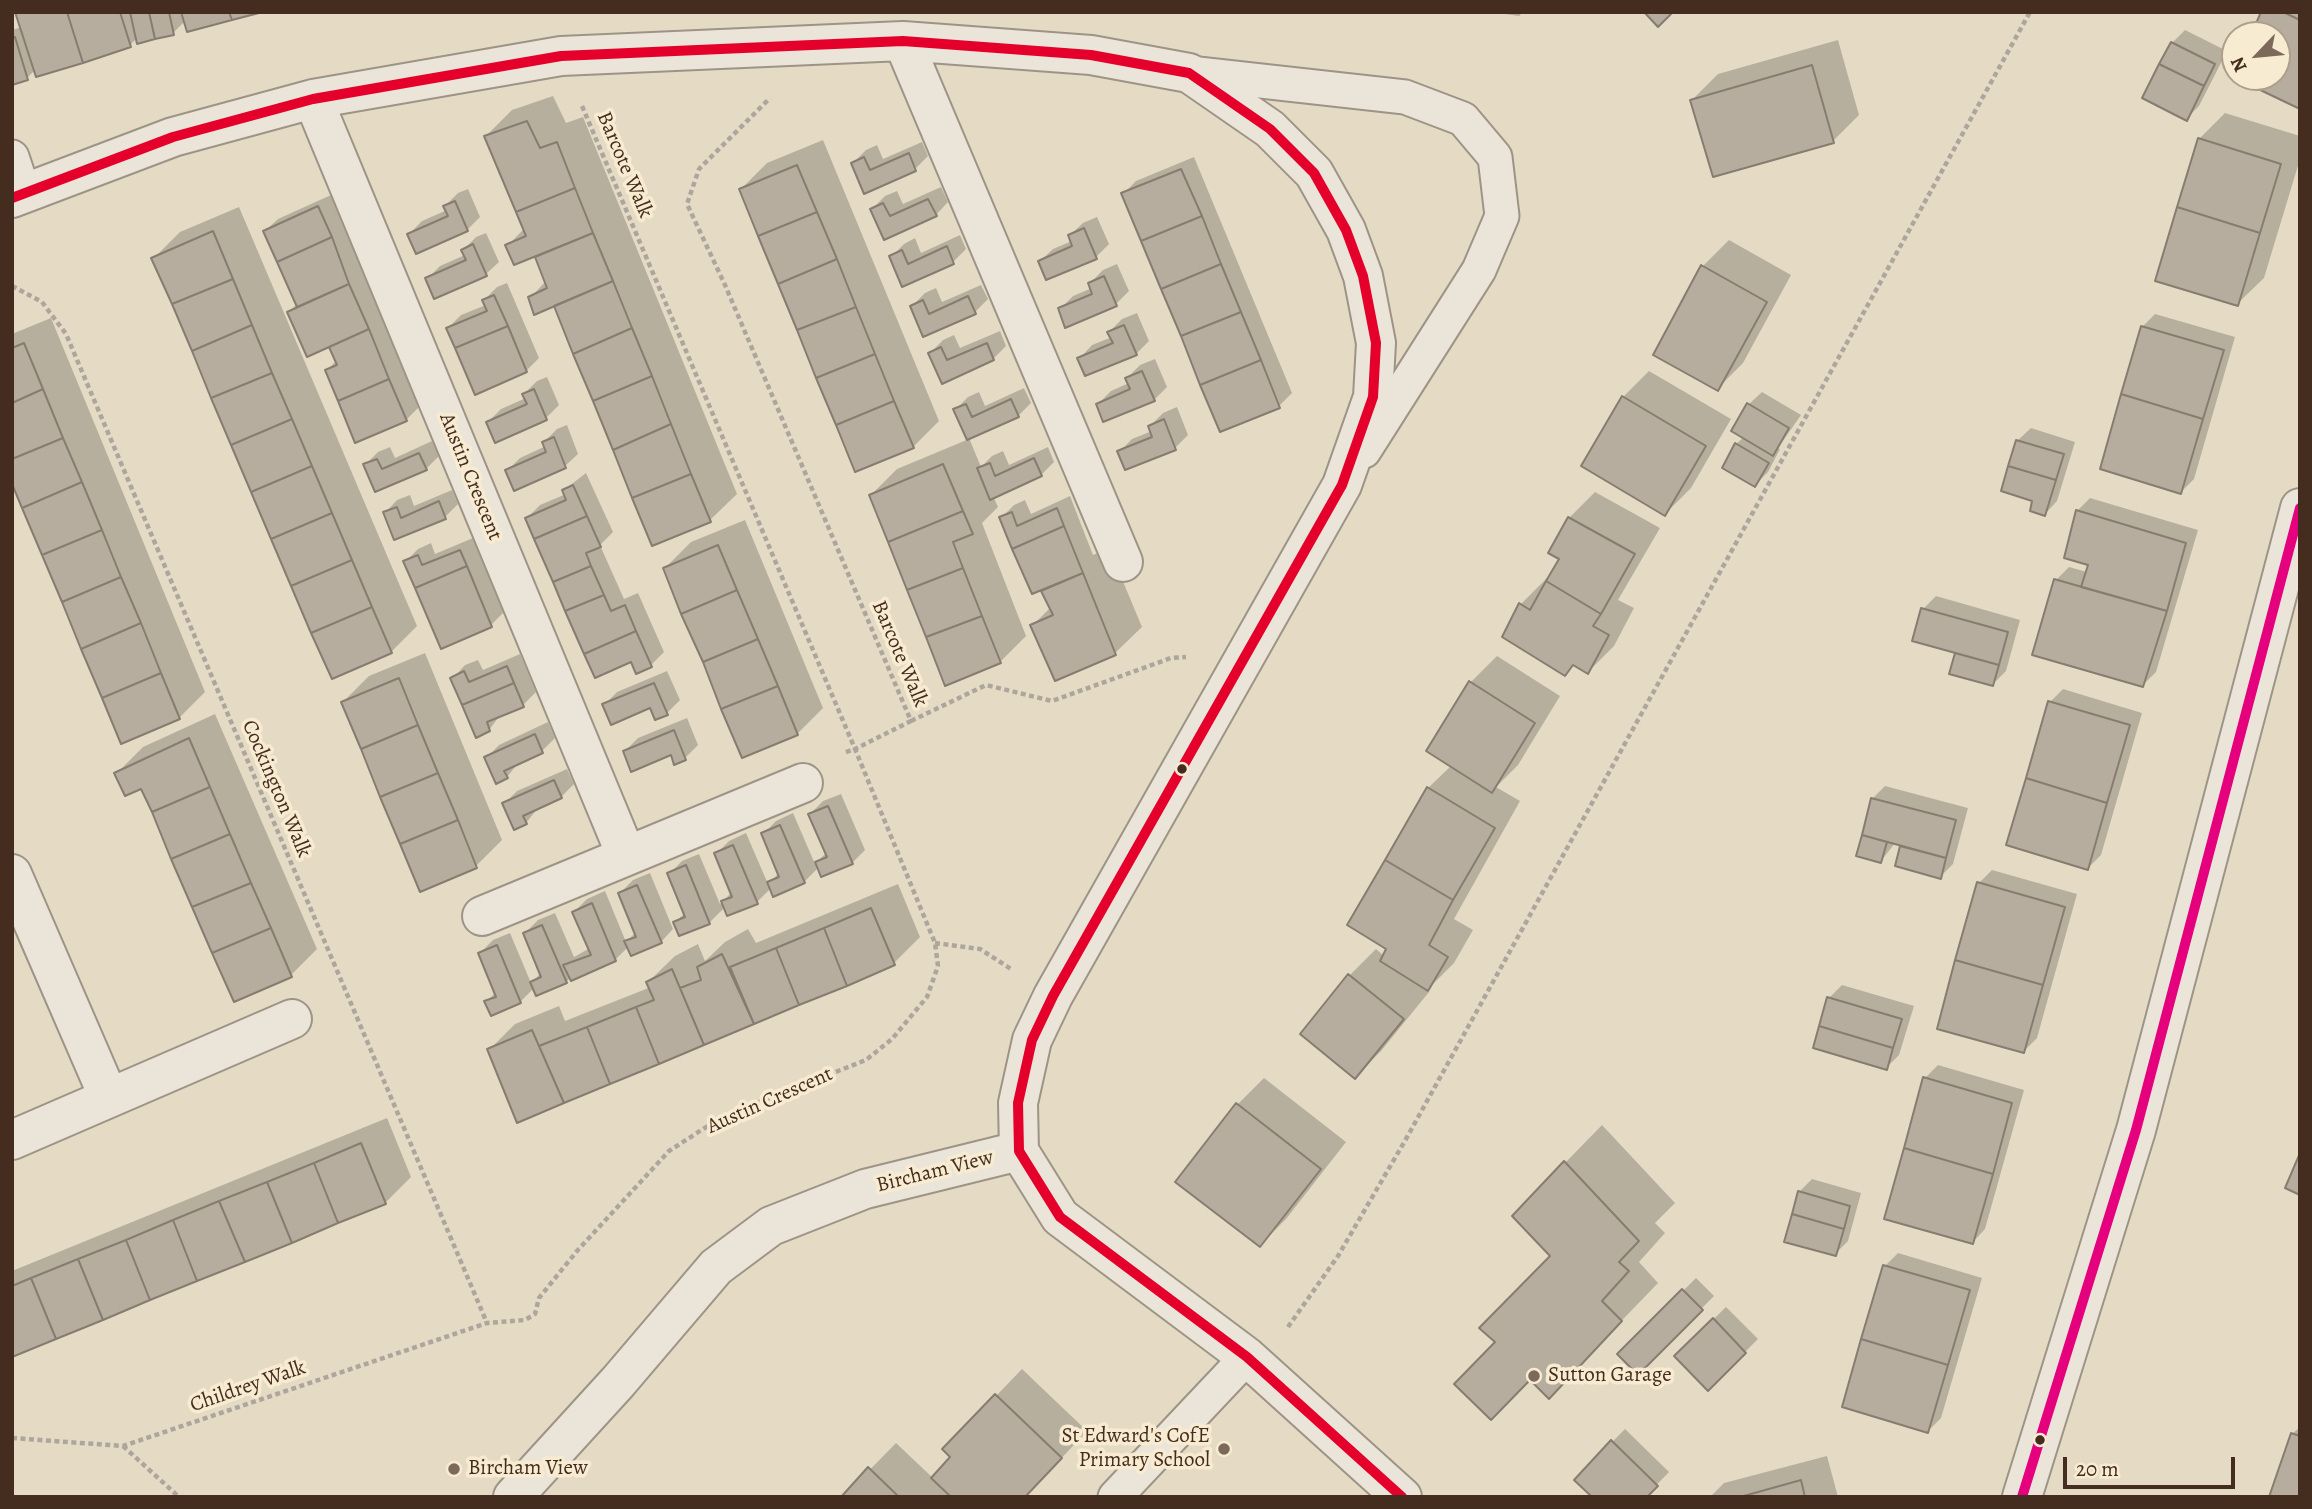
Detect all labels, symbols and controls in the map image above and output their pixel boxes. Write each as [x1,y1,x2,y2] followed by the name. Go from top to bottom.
[2221,21,2291,91] north arrow
[2224,52,2254,76] text: N
[590,108,658,222] street label: Barcote Walk
[433,410,507,544] street label: Austin Crescent
[865,597,933,711] street label: Barcote Walk
[236,717,316,861] street label: Cockington Walk
[1175,762,1189,776] unlabelled marker
[703,1062,837,1140] street label: Austin Crescent
[874,1145,996,1199] street label: Bircham View
[187,1355,309,1419] street label: Childrey Walk
[1548,1363,1672,1389] place label: Sutton Garage
[1526,1368,1542,1384] marker: Sutton Garage
[1061,1424,1210,1474] place label: St Edward's CofE Primary School
[2033,1433,2047,1447] unlabelled marker
[1216,1441,1232,1457] marker: St Edward's CofE Primary School
[2067,1442,2238,1486] scale bar
[2076,1455,2119,1483] text: 20 m
[468,1456,588,1482] place label: Bircham View
[446,1461,462,1477] marker: Bircham View

